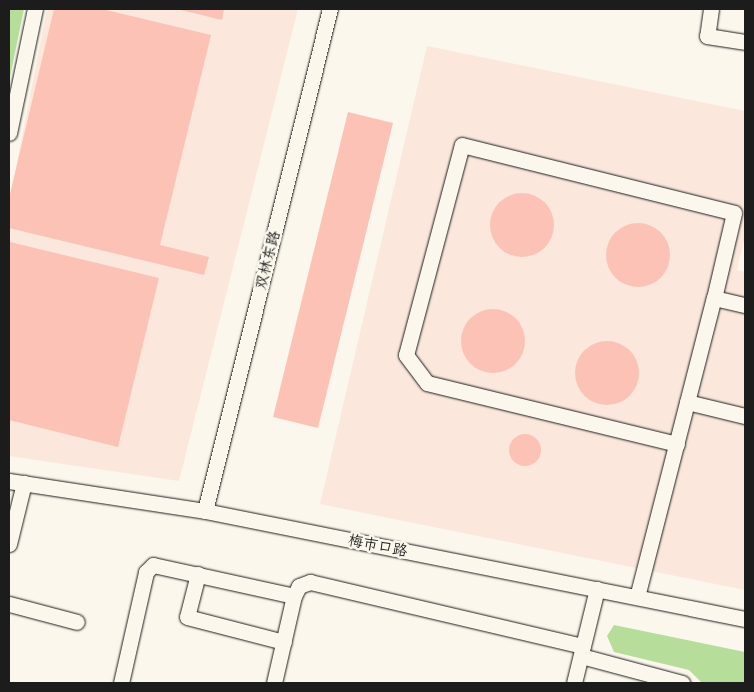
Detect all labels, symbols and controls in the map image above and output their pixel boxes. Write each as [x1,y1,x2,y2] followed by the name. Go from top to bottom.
[251,229,283,291] street label: 双林东路
[347,530,409,560] street label: 梅市口路

